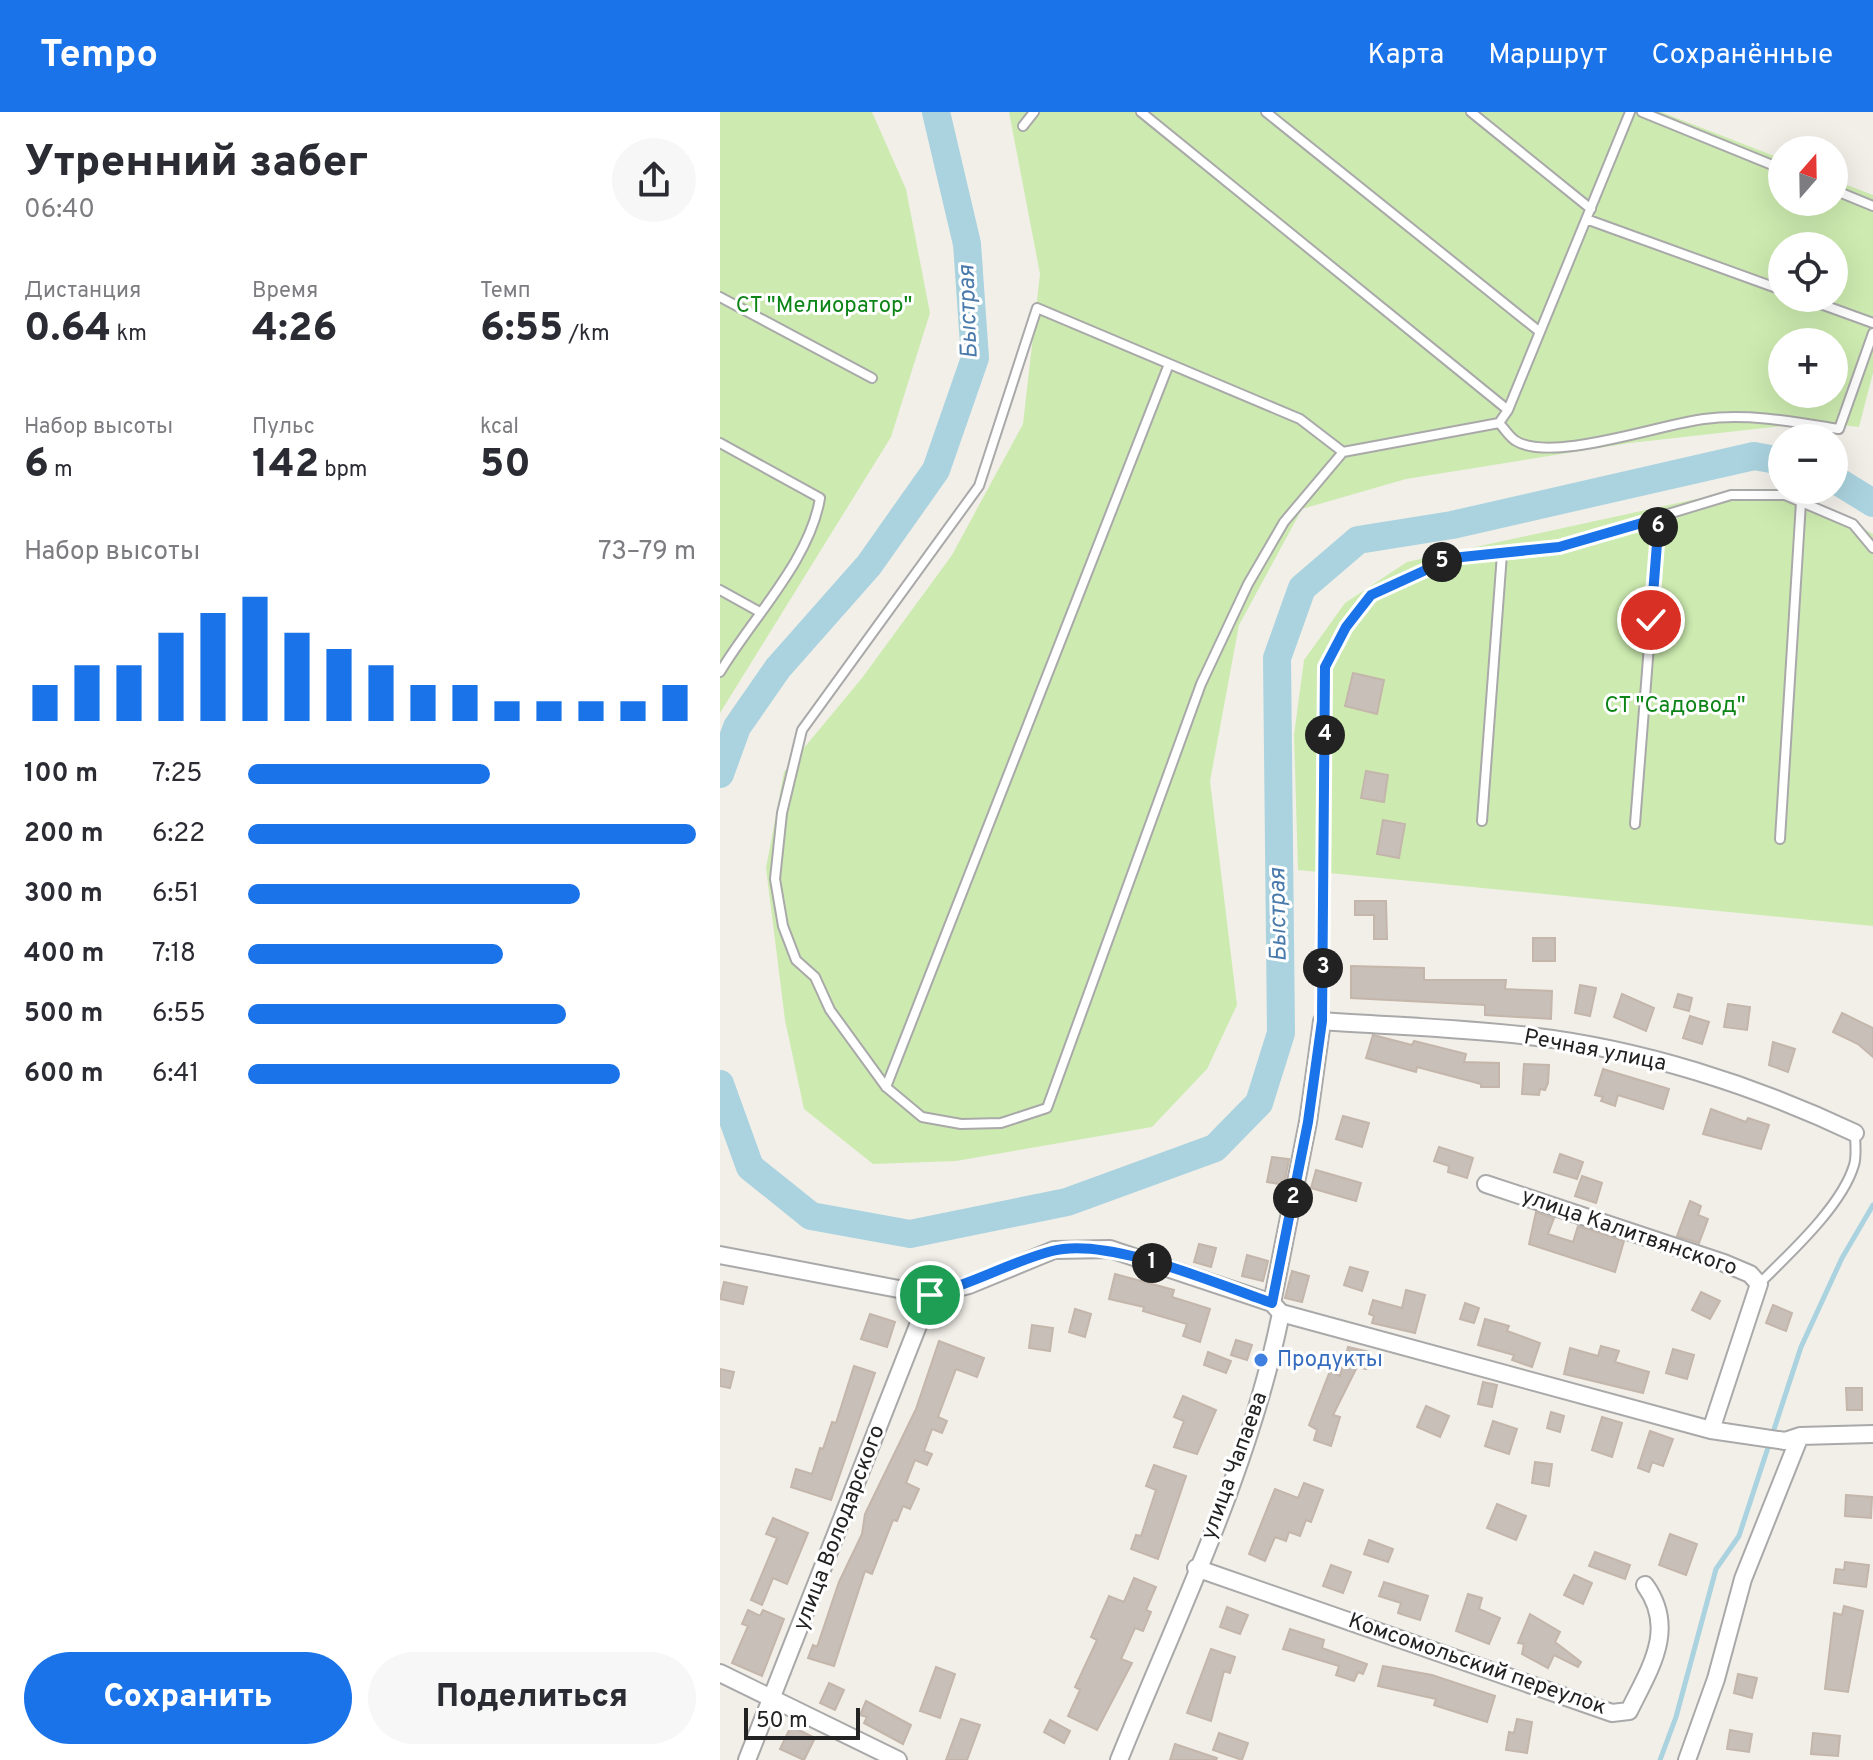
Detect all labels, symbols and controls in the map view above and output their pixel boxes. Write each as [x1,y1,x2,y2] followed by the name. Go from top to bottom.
[40,32,158,81] text: Tempo
[1368,38,1444,74] text: Карта
[1488,38,1607,74] text: Маршрут
[1651,38,1833,74] text: Сохранённые
[24,136,368,192] text: Утренний забег
[1768,136,1848,216] north arrow
[1768,136,1848,504] map controls
[612,138,696,222] button: share
[24,194,95,227] text: 06:40
[1768,232,1848,312] button: locate
[952,264,986,359] water label: Быстрая
[24,278,141,305] text: Дистанция
[252,278,318,305] text: Время
[480,278,531,305] text: Темп
[736,293,912,320] park label: СТ "Мелиоратор"
[24,305,111,355] text: 0.64
[252,305,337,355] text: 4:26
[480,305,563,355] text: 6:55
[111,321,147,348] text: km
[563,321,610,348] text: /km
[1768,328,1848,408] button: +
[24,414,173,441] text: Набор высоты
[252,414,315,441] text: Пульс
[480,414,519,441] text: kcal
[1768,424,1848,504] button: −
[24,441,49,491] text: 6
[252,441,319,491] text: 142
[480,441,531,491] text: 50
[49,457,73,484] text: m
[319,457,368,484] text: bpm
[1638,507,1678,547] pin: 6
[1651,513,1665,540] text: 6
[24,536,200,569] text: Набор высоты
[598,536,696,569] text: 73–79 m
[1422,542,1462,582] pin: 5
[1435,548,1449,575] text: 5
[1617,586,1685,654] pin
[1629,598,1673,642] icon: check
[1604,693,1746,720] park label: СТ "Садовод"
[1305,715,1345,755] pin: 4
[1318,721,1332,748] text: 4
[24,758,98,791] text: 100 m
[152,758,202,791] text: 7:25
[24,818,103,851] text: 200 m
[152,818,205,851] text: 6:22
[1263,867,1295,962] water label: Быстрая
[24,878,103,911] text: 300 m
[152,878,199,911] text: 6:51
[24,938,104,971] text: 400 m
[152,938,196,971] text: 7:18
[1303,948,1343,988] pin: 3
[1316,954,1330,981] text: 3
[24,998,103,1031] text: 500 m
[152,998,206,1031] text: 6:55
[1522,1024,1668,1078] street label: Речная улица
[24,1058,104,1091] text: 600 m
[152,1058,199,1091] text: 6:41
[1273,1178,1313,1218] pin: 2
[1518,1183,1740,1283] street label: улица Калитвянского
[1286,1184,1300,1211] text: 2
[1132,1243,1172,1283] pin: 1
[1148,1249,1156,1276] text: 1
[896,1261,964,1329] pin
[908,1273,952,1317] icon: arrive
[1277,1347,1383,1374] place label: Продукты
[1252,1351,1270,1369] marker: Продукты
[1196,1388,1274,1544] street label: улица Чапаева
[788,1421,892,1635] street label: улица Володарского
[1344,1608,1610,1722] street label: Комсомольский переулок
[24,1652,352,1744] button: Сохранить
[368,1652,696,1744] button: Поделиться
[744,1704,860,1740] scale bar
[756,1708,808,1735] text: 50 m

